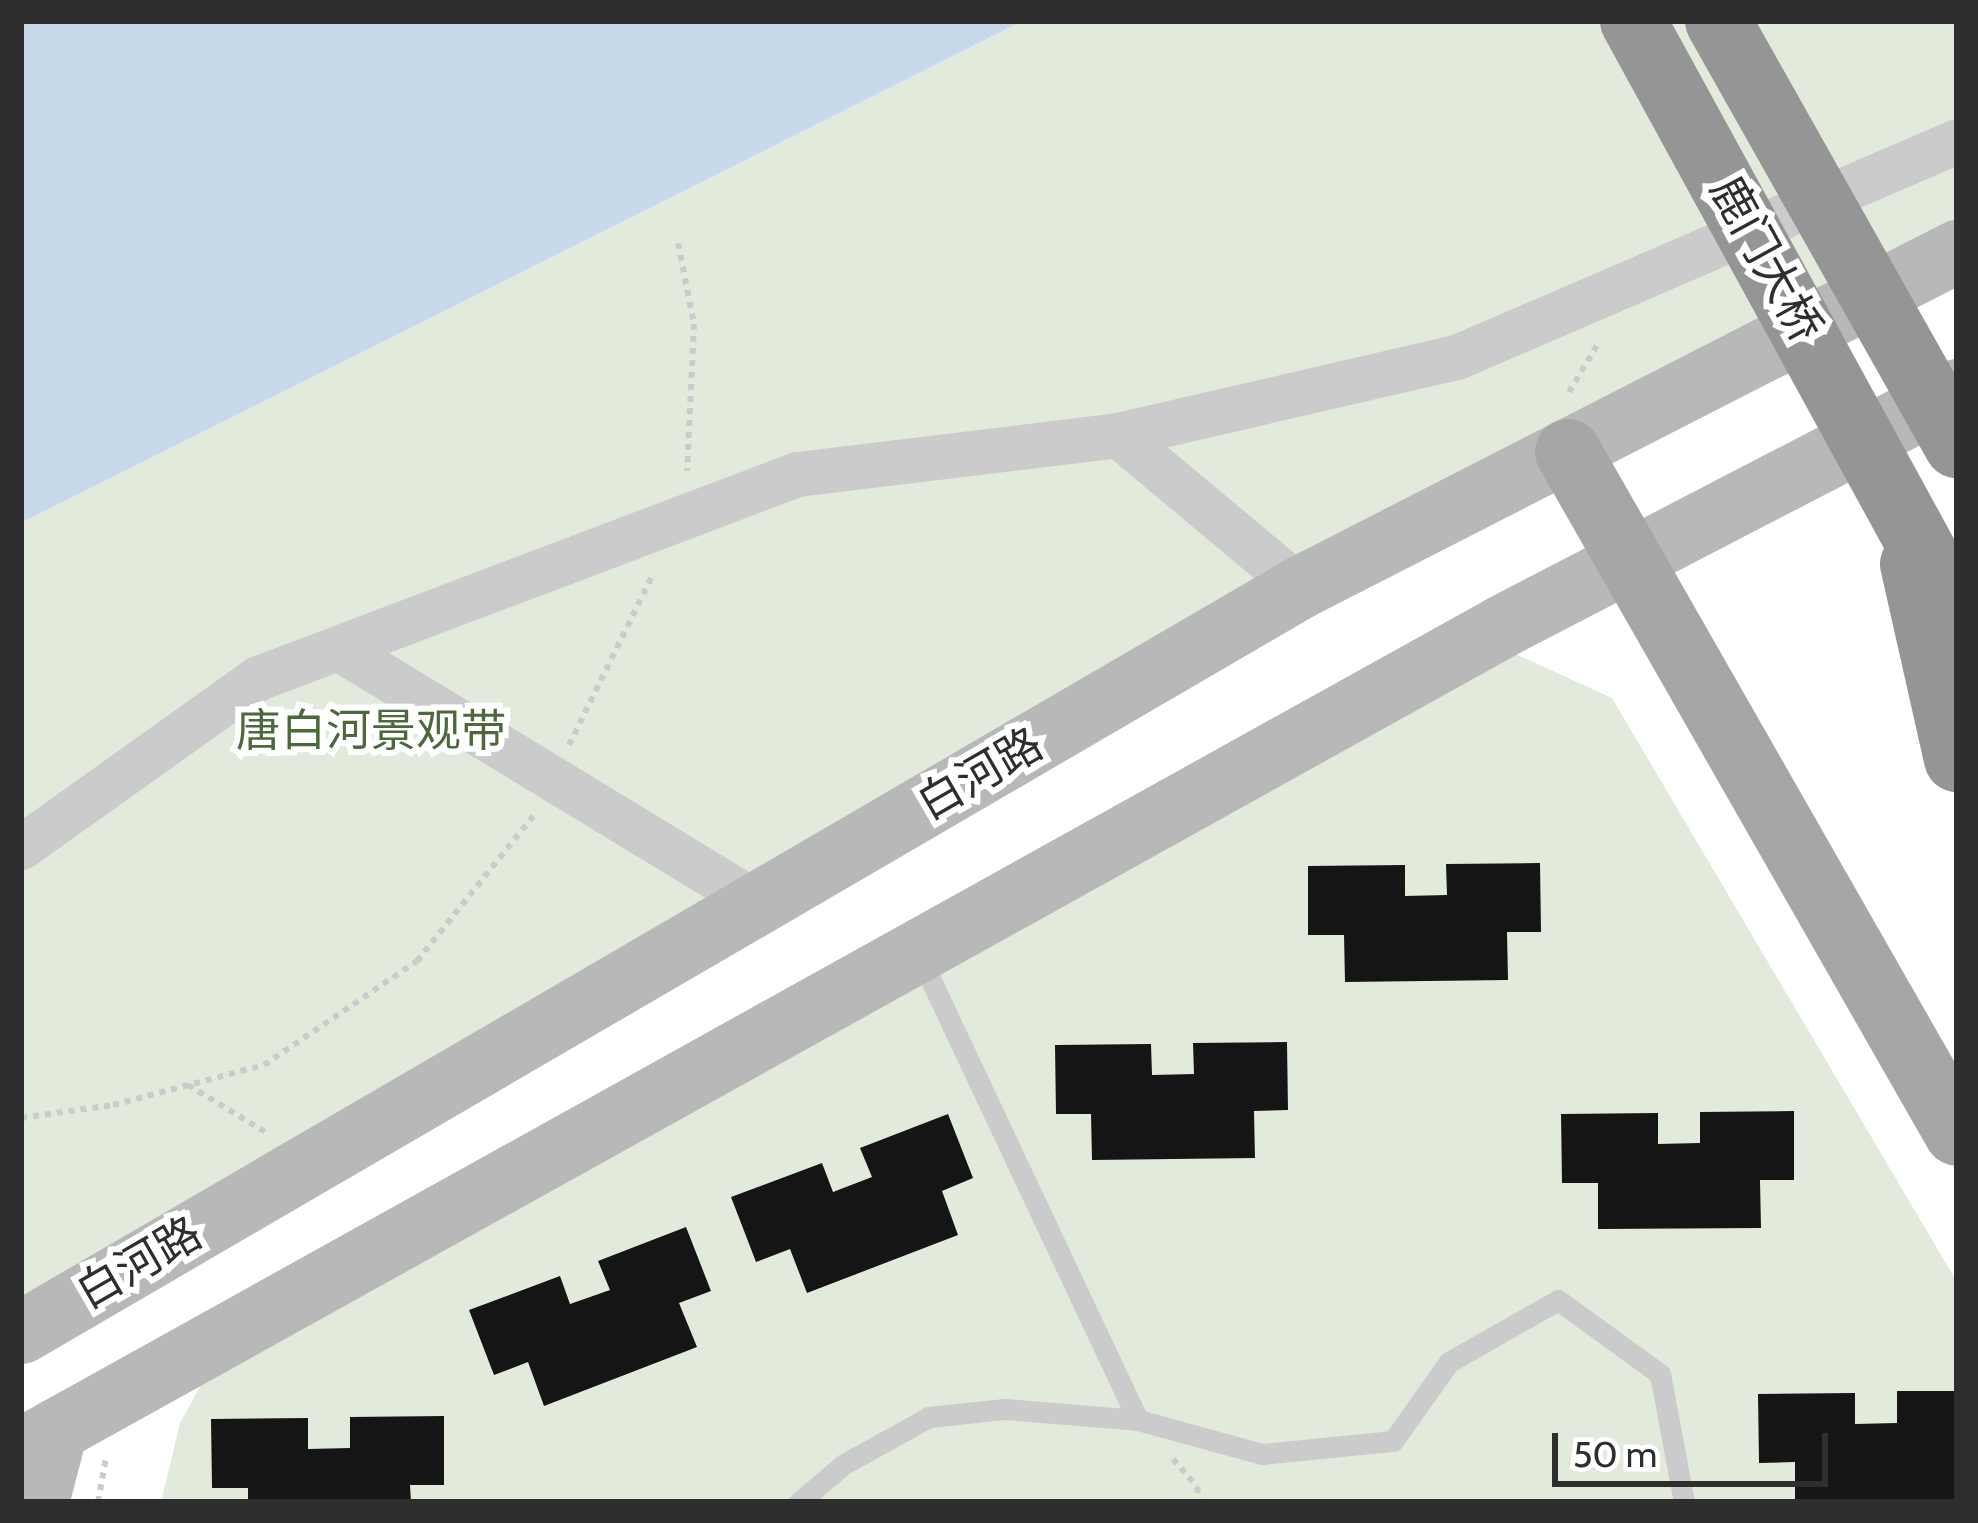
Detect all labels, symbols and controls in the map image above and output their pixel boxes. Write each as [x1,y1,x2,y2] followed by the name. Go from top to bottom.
[1699,167,1833,351] street label: 鹿门大桥
[236,704,506,758] park label: 唐白河景观带
[908,717,1052,831] street label: 白河路
[67,1206,211,1320] street label: 白河路
[1558,1409,1834,1483] scale bar
[1573,1432,1657,1476] text: 50 m

